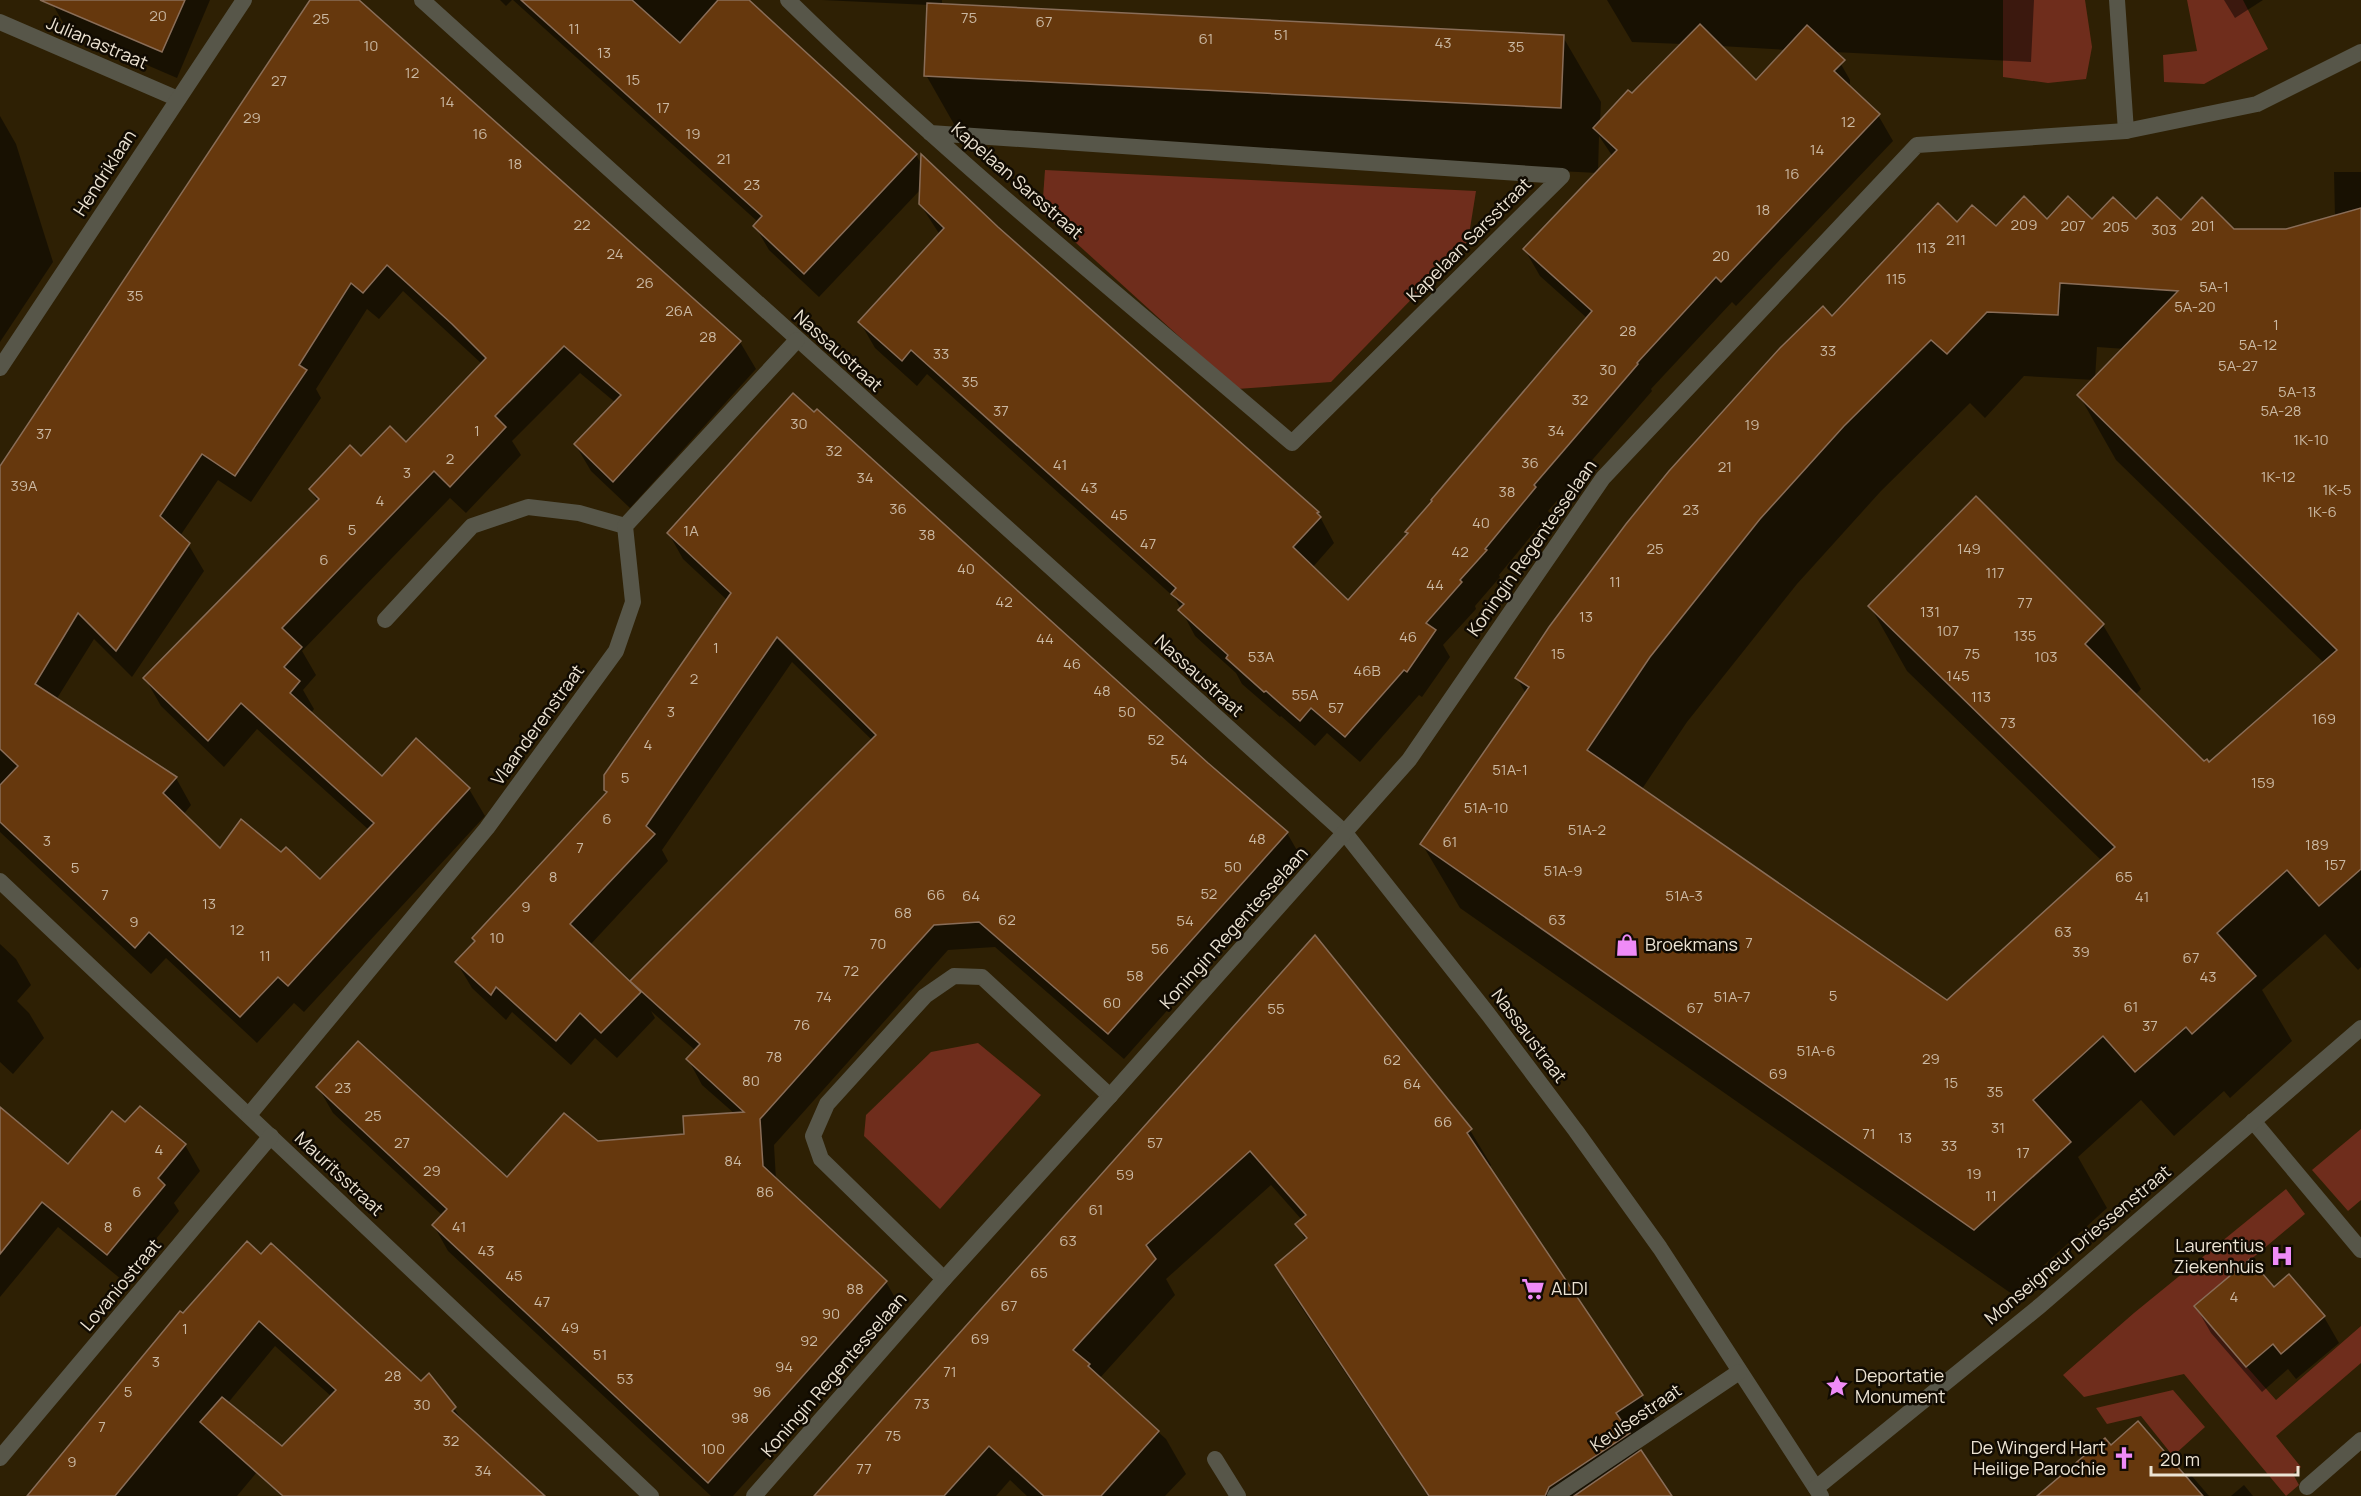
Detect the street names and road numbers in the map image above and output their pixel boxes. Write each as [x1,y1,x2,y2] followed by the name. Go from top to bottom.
[43,10,152,74] street label: Julianastraat
[947,116,1089,244] street label: Kapelaan Sarsstraat
[67,125,141,220] street label: Hendriklaan
[1401,172,1536,307] street label: Kapelaan Sarsstraat
[789,304,888,397] street label: Nassaustraat
[1461,454,1601,641] street label: Koningin Regentesselaan
[1150,629,1249,722] street label: Nassaustraat
[485,659,589,790] street label: Vlaanderenstraat
[1154,841,1313,1014] street label: Koningin Regentesselaan
[1487,983,1573,1087] street label: Nassaustraat
[290,1126,389,1221] street label: Mauritsstraat
[1979,1159,2176,1329] street label: Monseigneur Driessenstraat
[75,1233,166,1336] street label: Lovaniostraat
[755,1287,911,1462] street label: Koningin Regentesselaan
[1585,1378,1686,1457] street label: Keulsestraat

